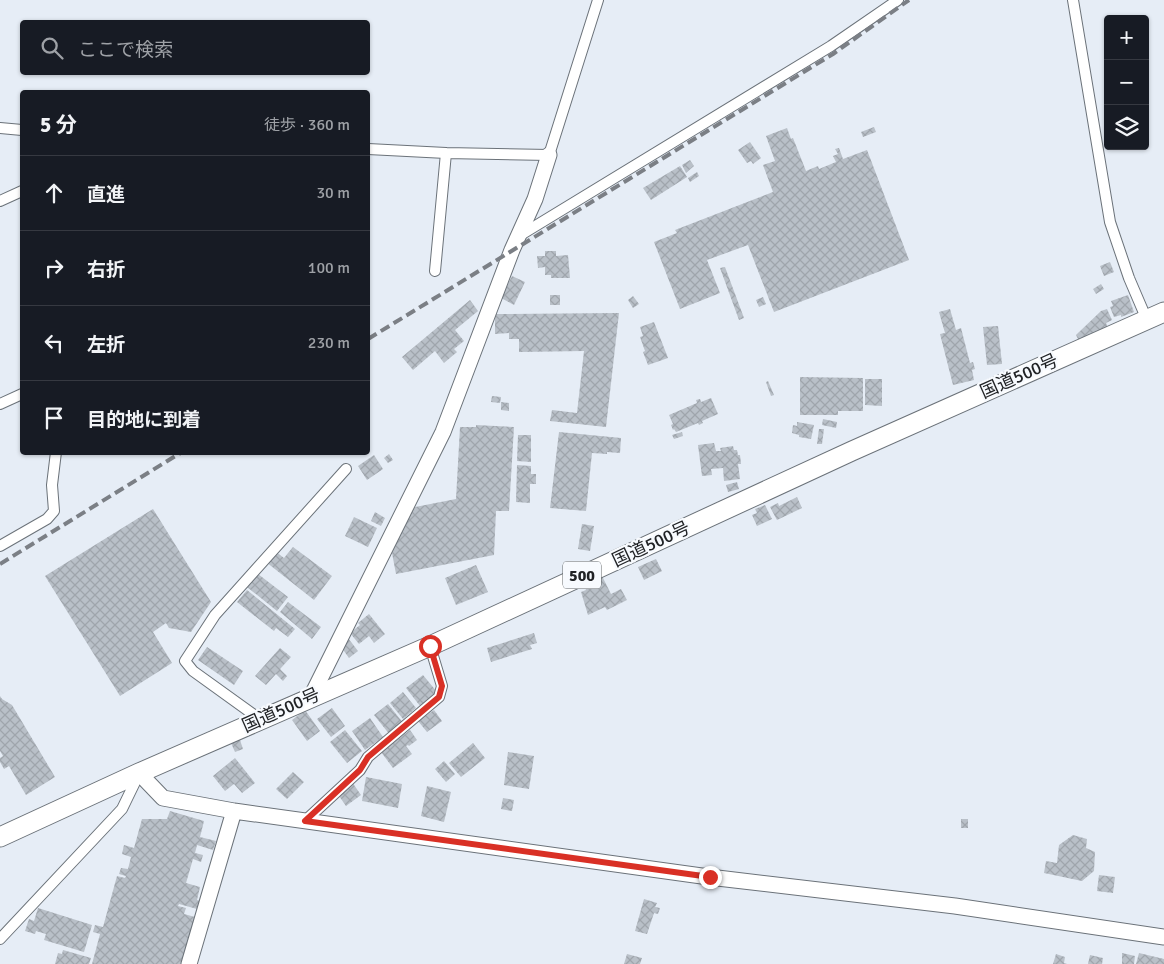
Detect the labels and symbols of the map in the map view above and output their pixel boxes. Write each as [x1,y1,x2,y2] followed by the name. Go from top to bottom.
[977,349,1061,403] street label: 国道500号
[609,516,693,572] street label: 国道500号
[563,562,601,588] road number: 500
[419,635,442,658] route start
[239,683,323,737] street label: 国道500号
[699,866,722,889] route end

